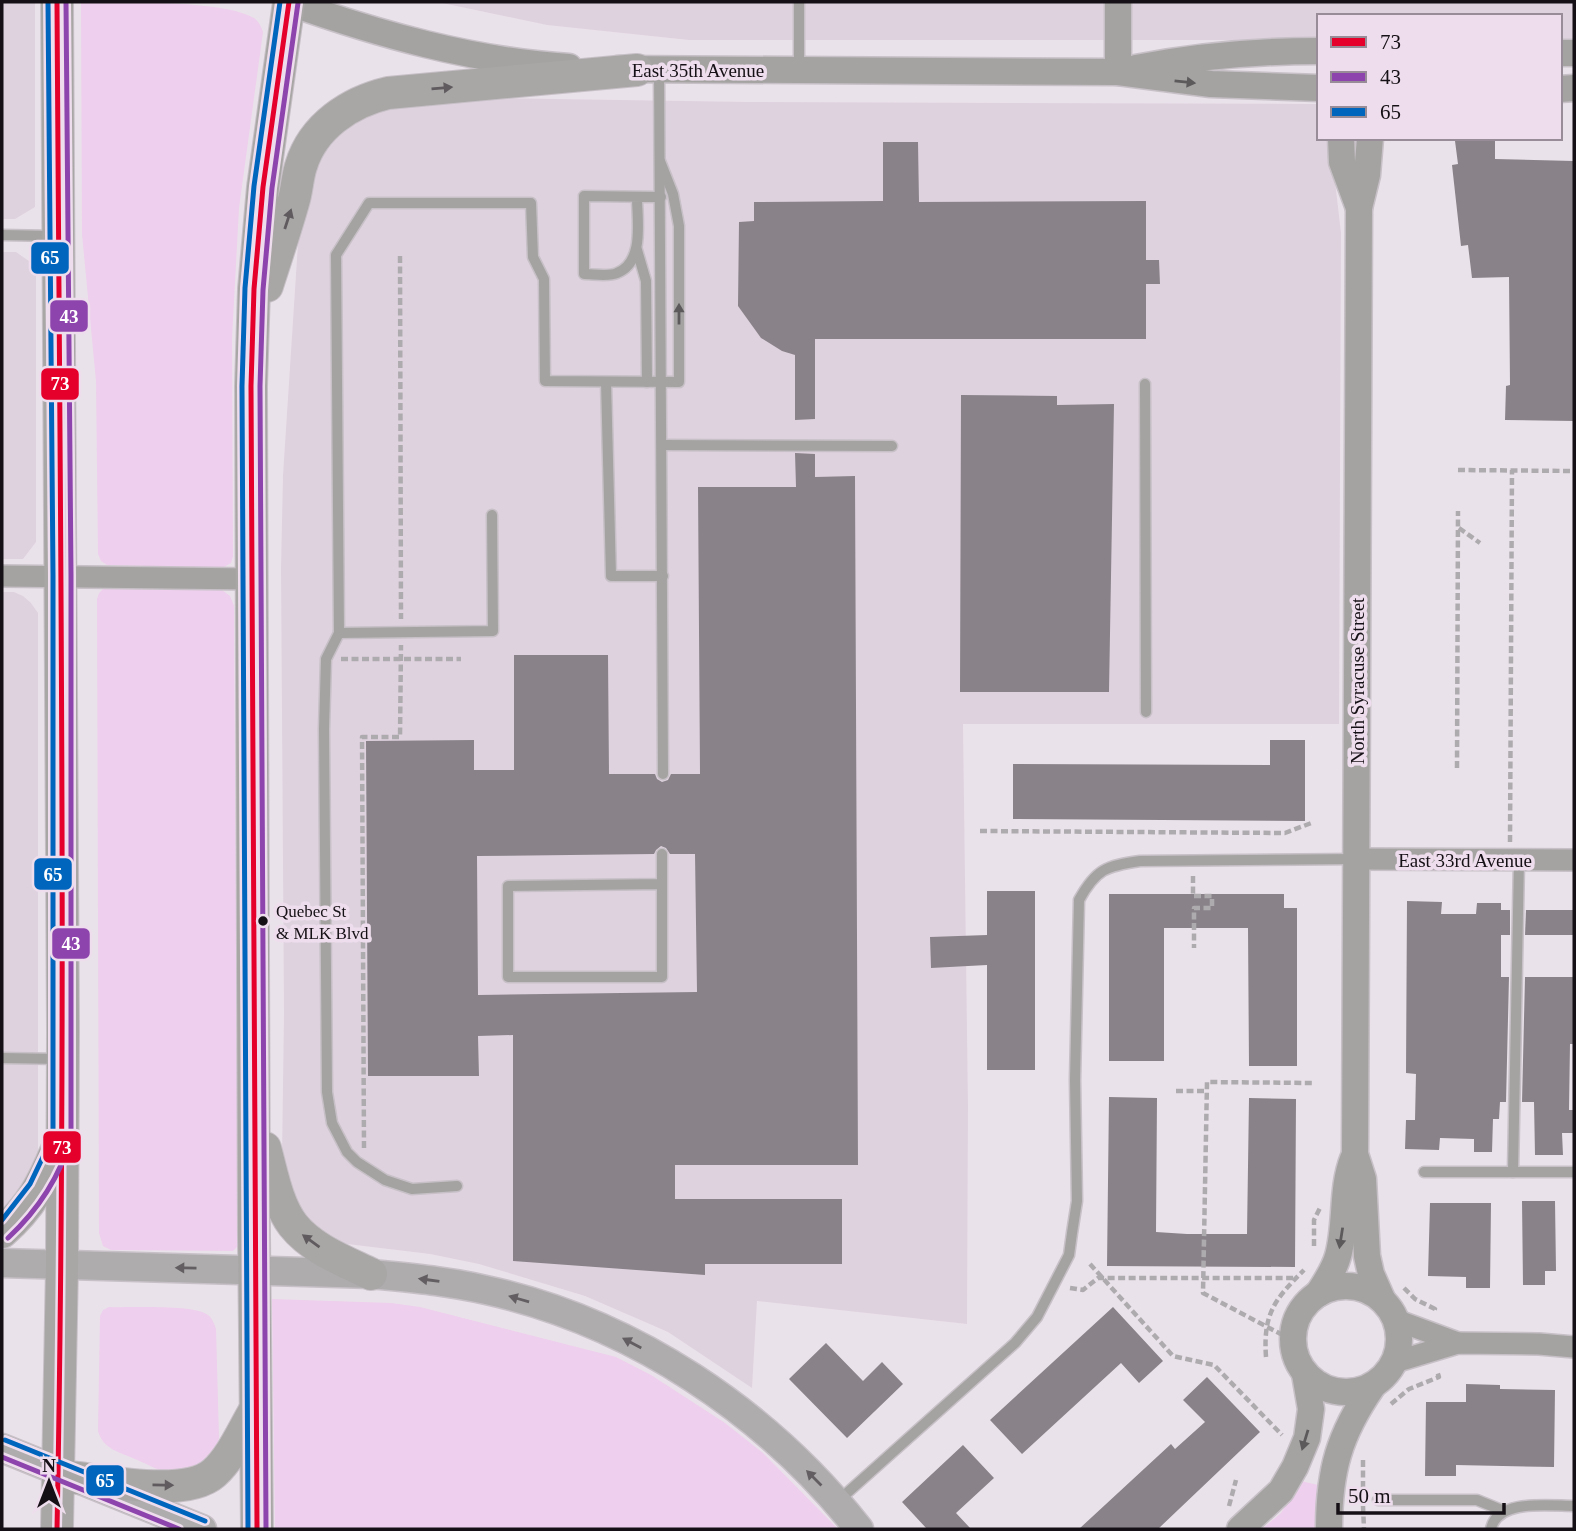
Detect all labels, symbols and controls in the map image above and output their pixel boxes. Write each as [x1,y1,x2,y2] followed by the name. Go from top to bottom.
[1317,14,1562,140] legend
[1380,30,1401,54] text: 73
[632,60,764,81] street label: East 35th Avenue
[1380,65,1401,89] text: 43
[1174,76,1196,87] one-way arrow
[431,82,453,93] one-way arrow
[1380,100,1401,124] text: 65
[284,208,294,229] one-way arrow
[30,241,70,275] line badge: 65
[41,247,60,268] text: 65
[49,299,89,333] line badge: 43
[673,303,685,325] one-way arrow
[60,306,79,327] text: 43
[40,367,80,401] line badge: 73
[51,373,70,394] text: 73
[1347,597,1368,764] street label: North Syracuse Street
[1398,850,1532,871] street label: East 33rd Avenue
[33,857,73,891] line badge: 65
[44,864,63,885] text: 65
[276,902,369,943] place label: Quebec St & MLK Blvd
[256,914,270,928] marker: Quebec St & MLK Blvd
[51,927,91,960] line badge: 43
[62,933,81,954] text: 43
[42,1130,82,1164] line badge: 73
[53,1137,72,1158] text: 73
[1335,1227,1346,1249] one-way arrow
[302,1234,320,1248] one-way arrow
[175,1262,197,1273] one-way arrow
[418,1274,440,1285] one-way arrow
[507,1293,529,1304] one-way arrow
[622,1337,642,1349] one-way arrow
[1299,1430,1310,1451] one-way arrow
[14,1447,84,1517] north arrow
[42,1455,56,1476] text: N
[85,1464,125,1497] line badge: 65
[96,1470,115,1491] text: 65
[805,1470,822,1487] one-way arrow
[1338,1472,1504,1516] scale bar
[152,1479,174,1491] one-way arrow
[1348,1484,1391,1508] text: 50 m

